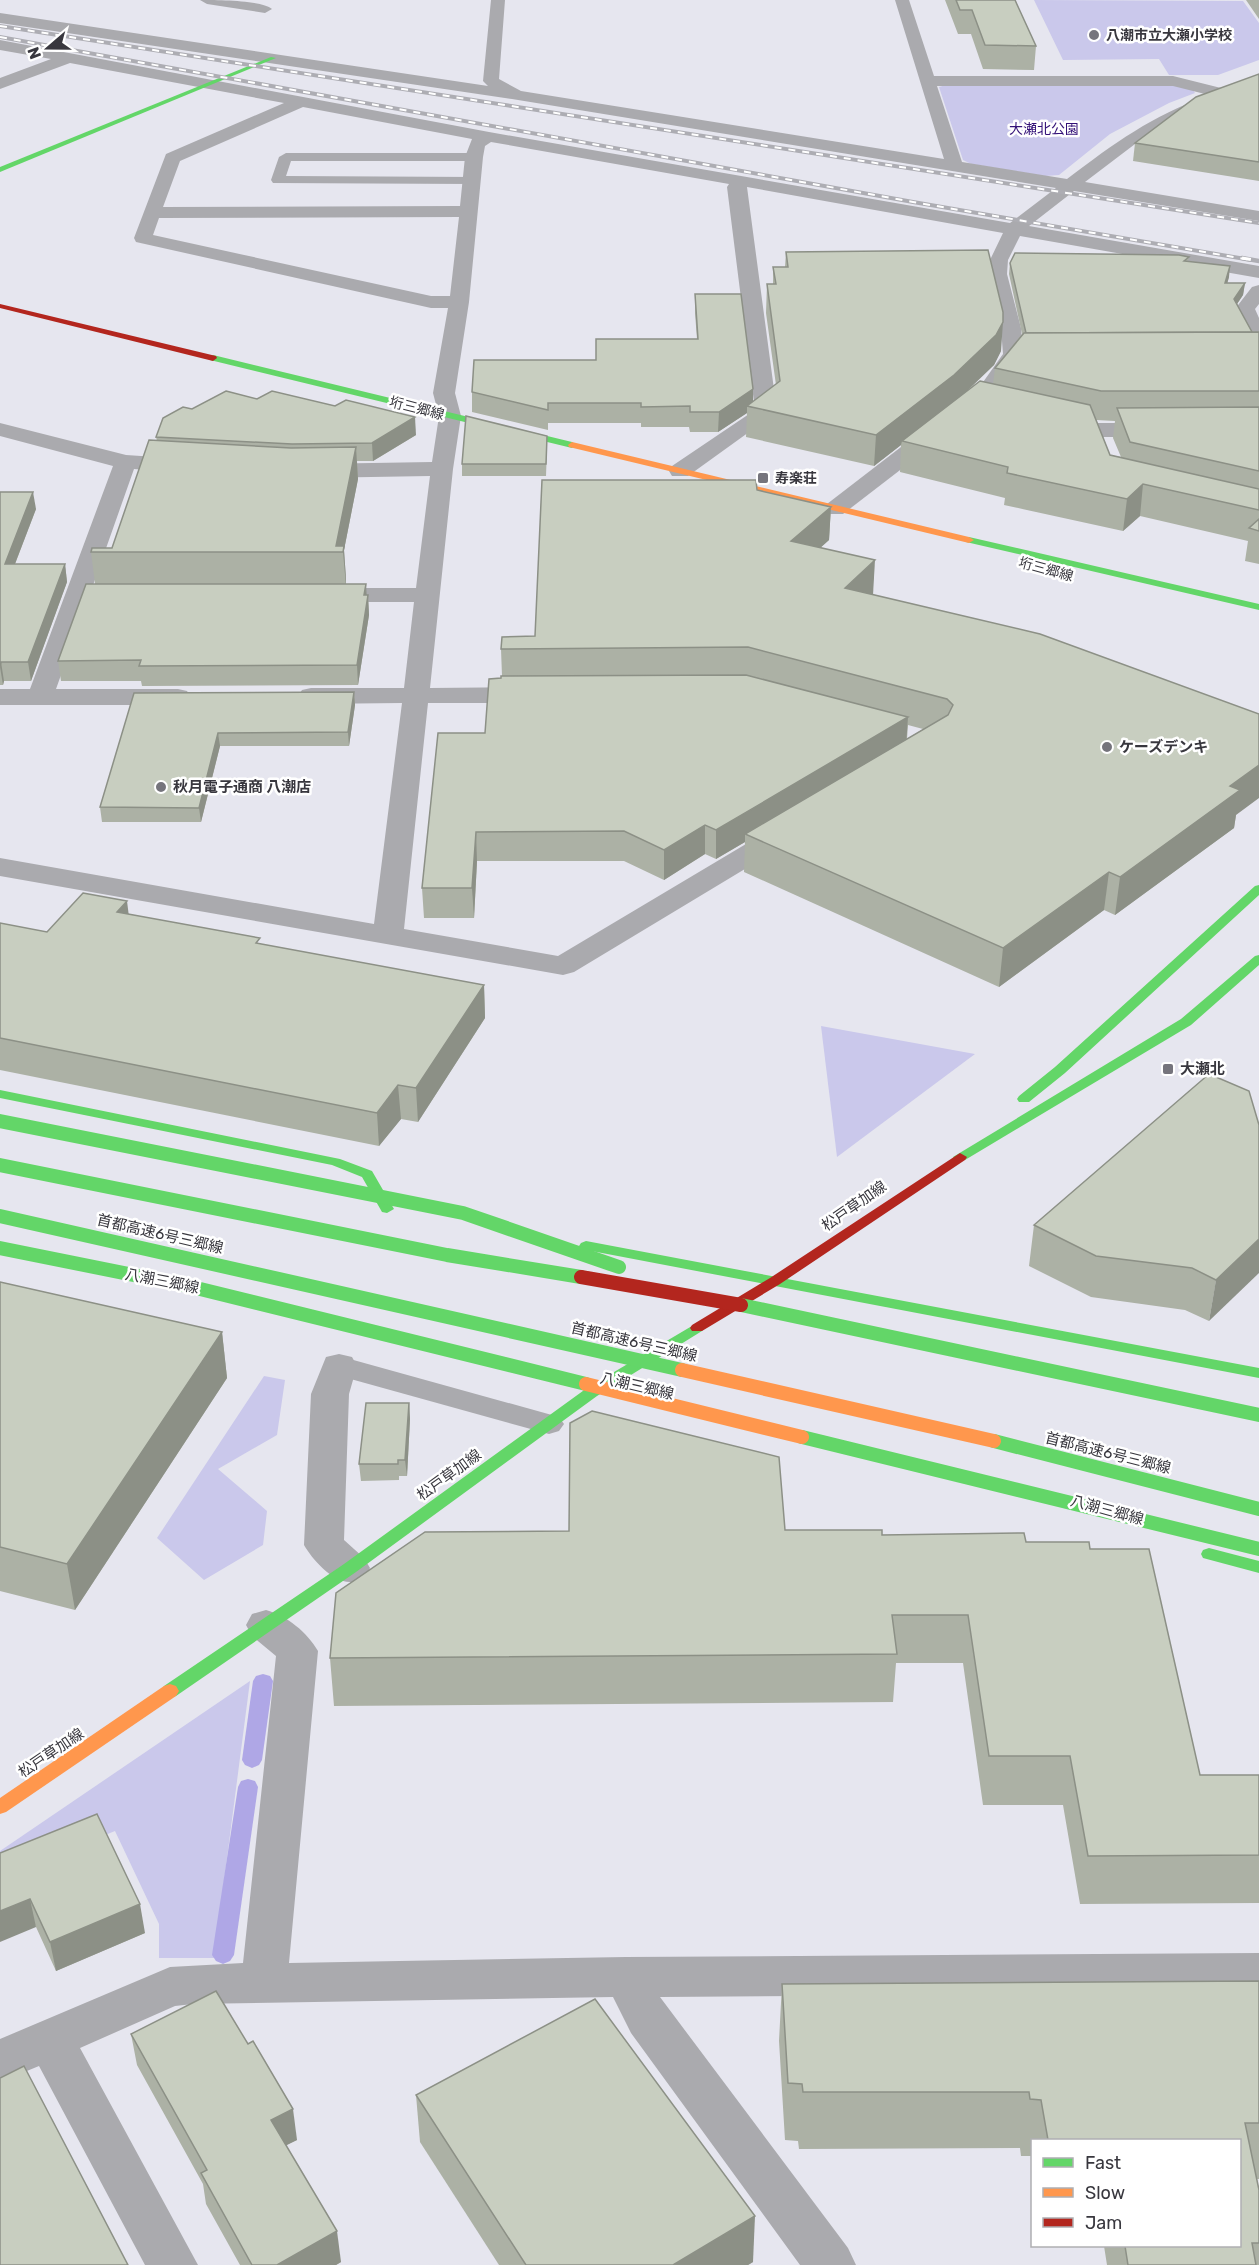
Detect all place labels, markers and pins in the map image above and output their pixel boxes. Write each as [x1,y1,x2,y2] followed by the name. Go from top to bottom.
[1106,27,1232,44] place label: 八潮市立大瀬小学校
[1087,28,1101,42] marker: 八潮市立大瀬小学校
[775,470,817,487] place label: 寿楽荘
[756,471,770,485] marker: 寿楽荘
[1119,738,1208,756] place label: ケーズデンキ
[1100,740,1114,754] marker: ケーズデンキ
[173,778,311,796] place label: 秋月電子通商 八潮店
[154,780,168,794] marker: 秋月電子通商 八潮店
[1180,1060,1225,1078] place label: 大瀬北
[1161,1062,1175,1076] marker: 大瀬北

